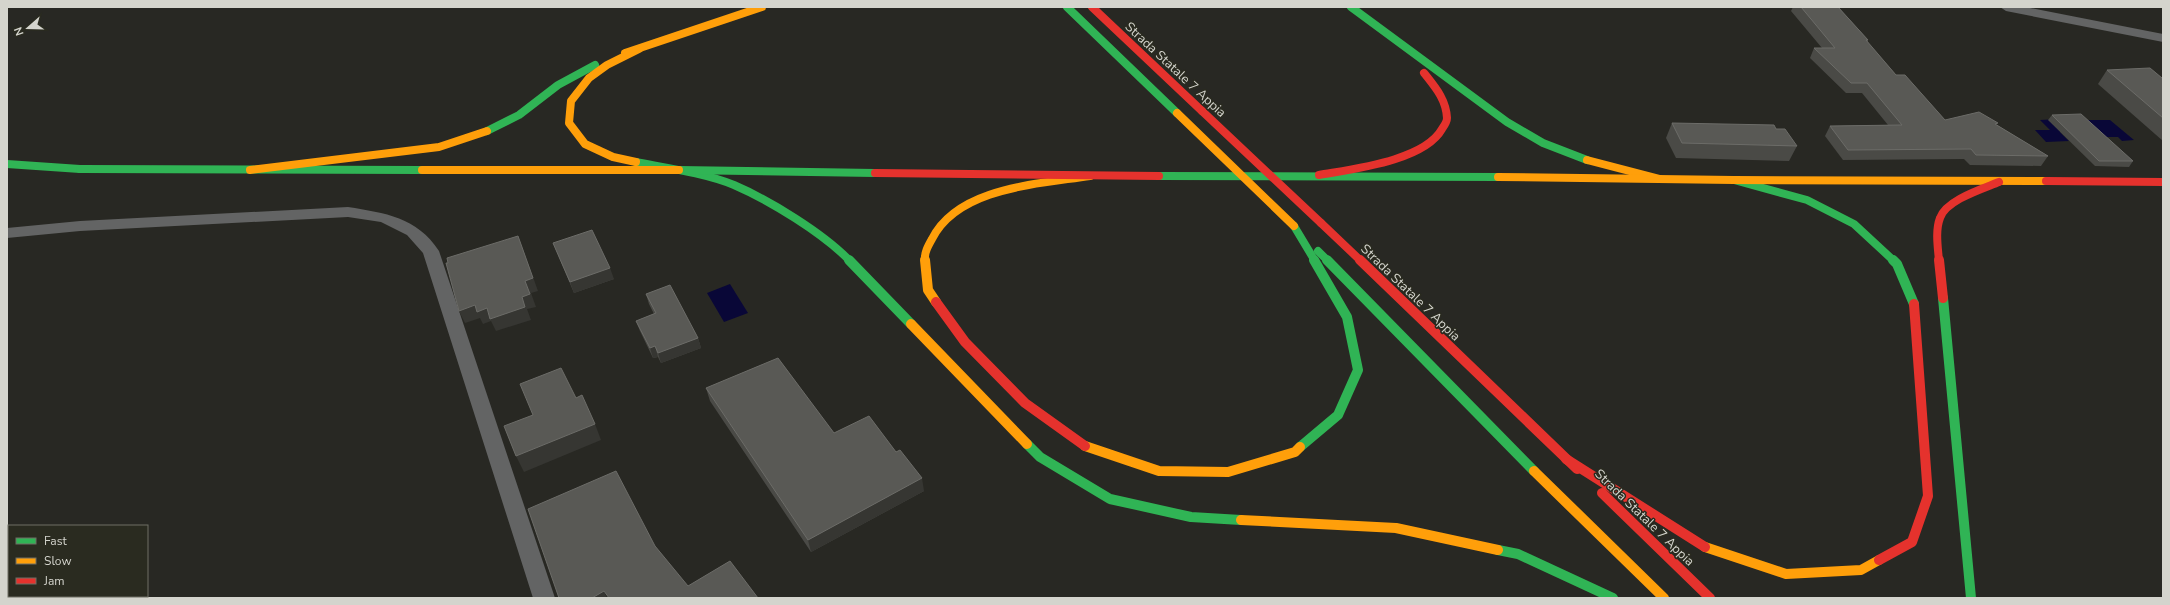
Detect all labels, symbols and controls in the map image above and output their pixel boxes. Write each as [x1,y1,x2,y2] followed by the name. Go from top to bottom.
[8,8,48,48] north arrow
[1121,18,1230,121] street label: Strada Statale 7 Appia
[11,25,28,38] text: N
[1356,240,1464,345] street label: Strada Statale 7 Appia
[1590,465,1698,570] street label: Strada Statale 7 Appia
[8,525,148,597] legend
[44,533,67,549] text: Fast
[44,553,72,569] text: Slow
[43,573,65,589] text: Jam

